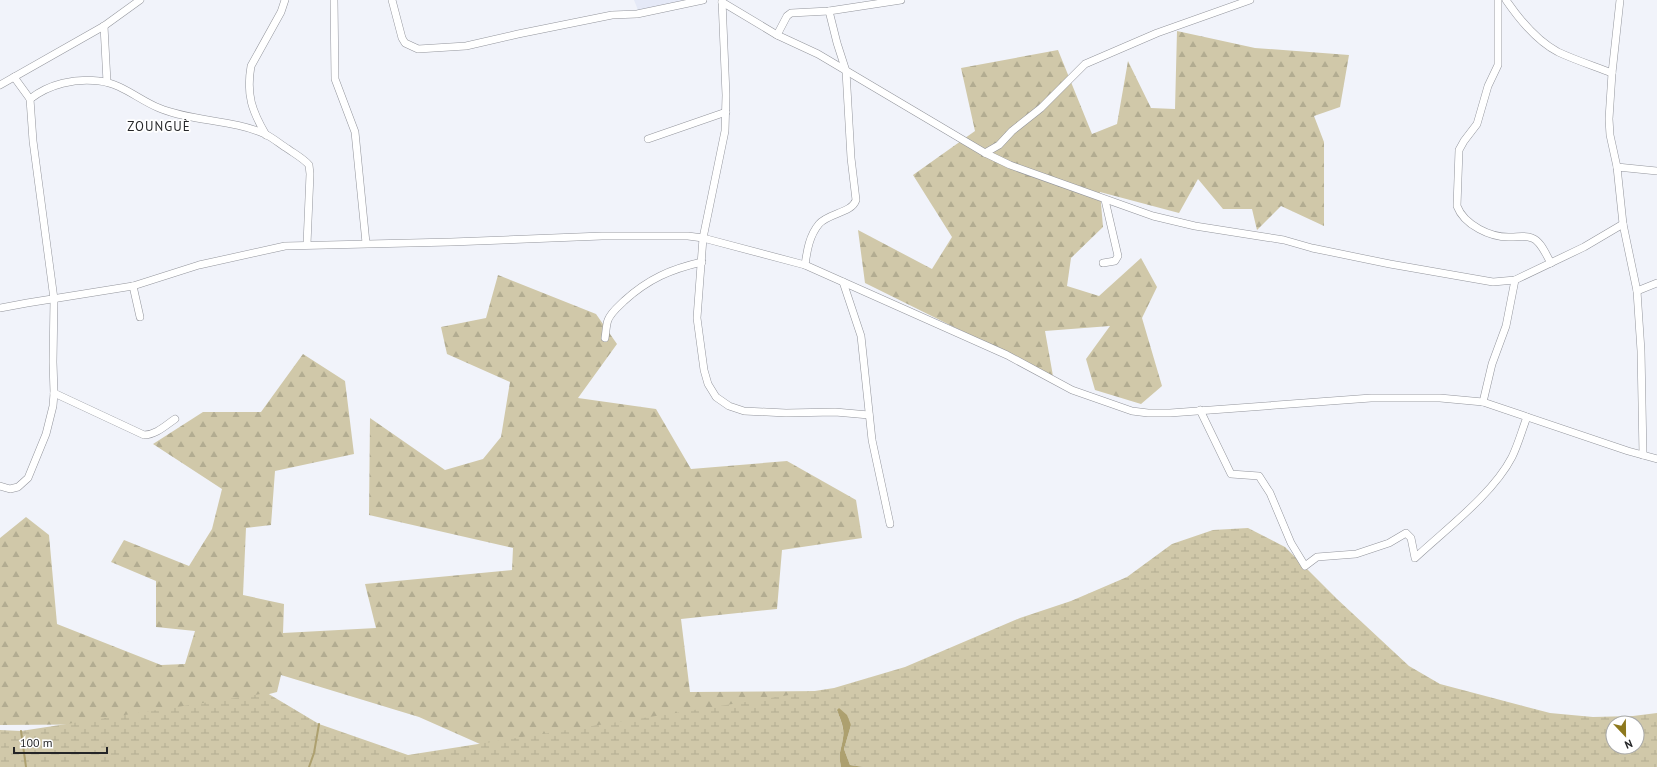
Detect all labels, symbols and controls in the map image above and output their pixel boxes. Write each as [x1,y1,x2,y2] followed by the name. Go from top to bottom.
[127,118,191,135] district label: ZOUNGUÈ
[1605,715,1645,755] north arrow
[14,729,107,755] scale bar
[20,735,53,750] text: 100 m
[1623,736,1635,752] text: N

